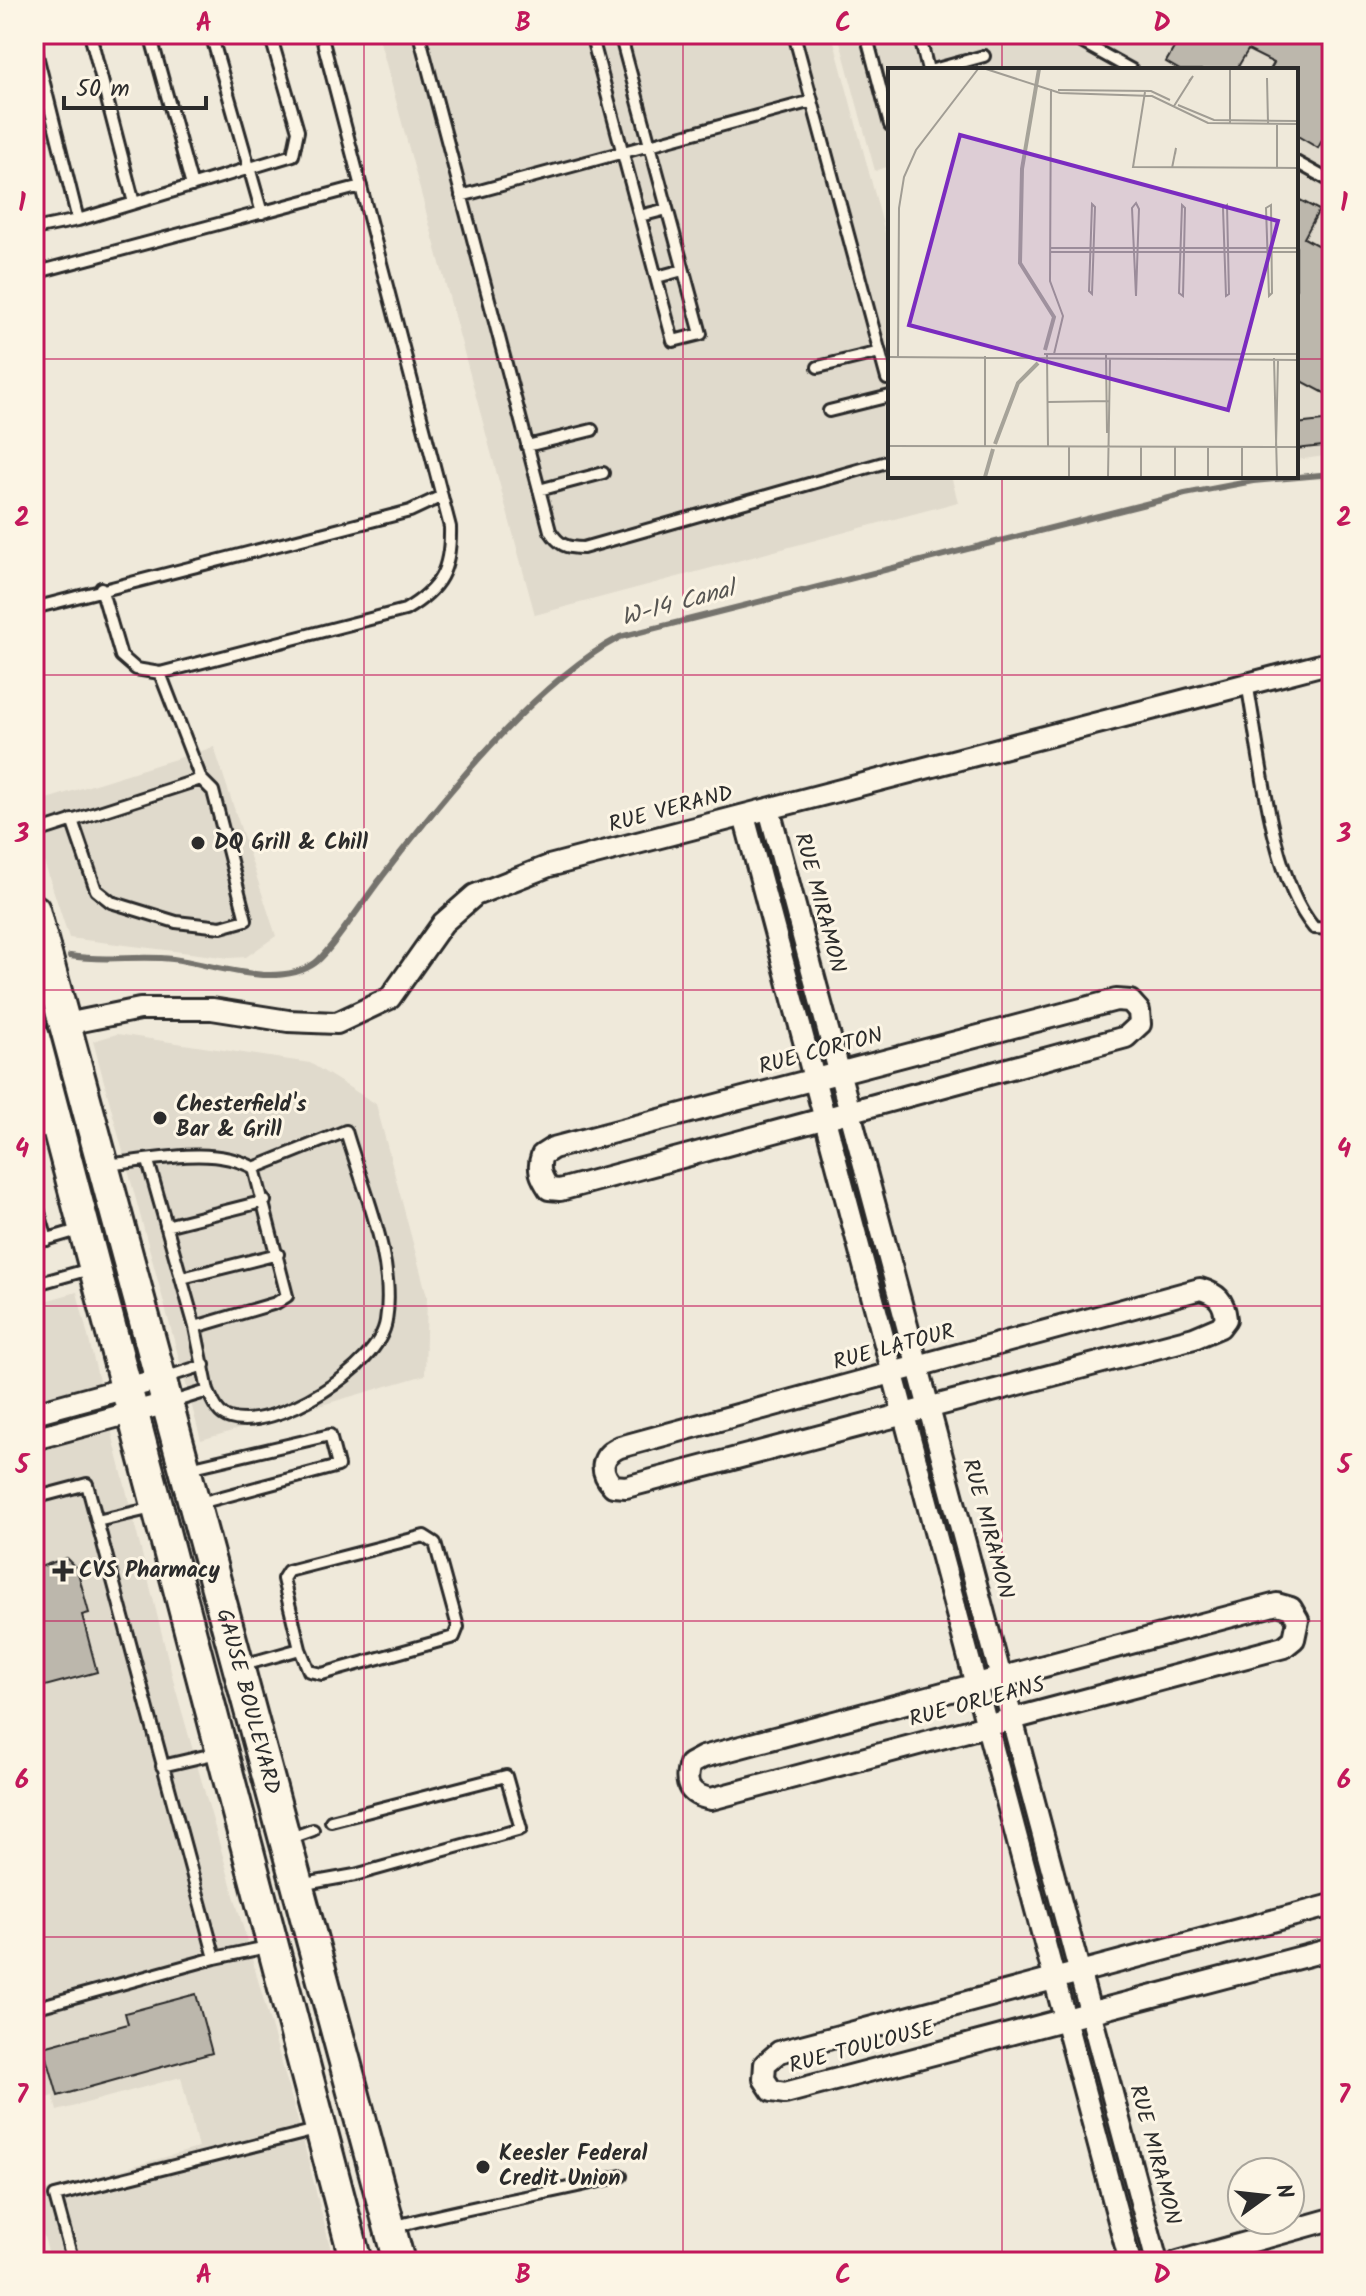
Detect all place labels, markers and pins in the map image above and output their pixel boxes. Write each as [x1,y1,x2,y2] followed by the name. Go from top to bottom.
[214,826,368,861] place label: DQ Grill & Chill
[189,834,207,852] marker: DQ Grill & Chill
[176,1088,307,1148] place label: Chesterfield's Bar & Grill
[151,1109,169,1127] marker: Chesterfield's Bar & Grill
[79,1554,221,1589] place label: CVS Pharmacy
[54,1562,72,1580] marker: CVS Pharmacy
[499,2137,647,2197] place label: Keesler Federal Credit Union
[474,2158,492,2176] marker: Keesler Federal Credit Union

